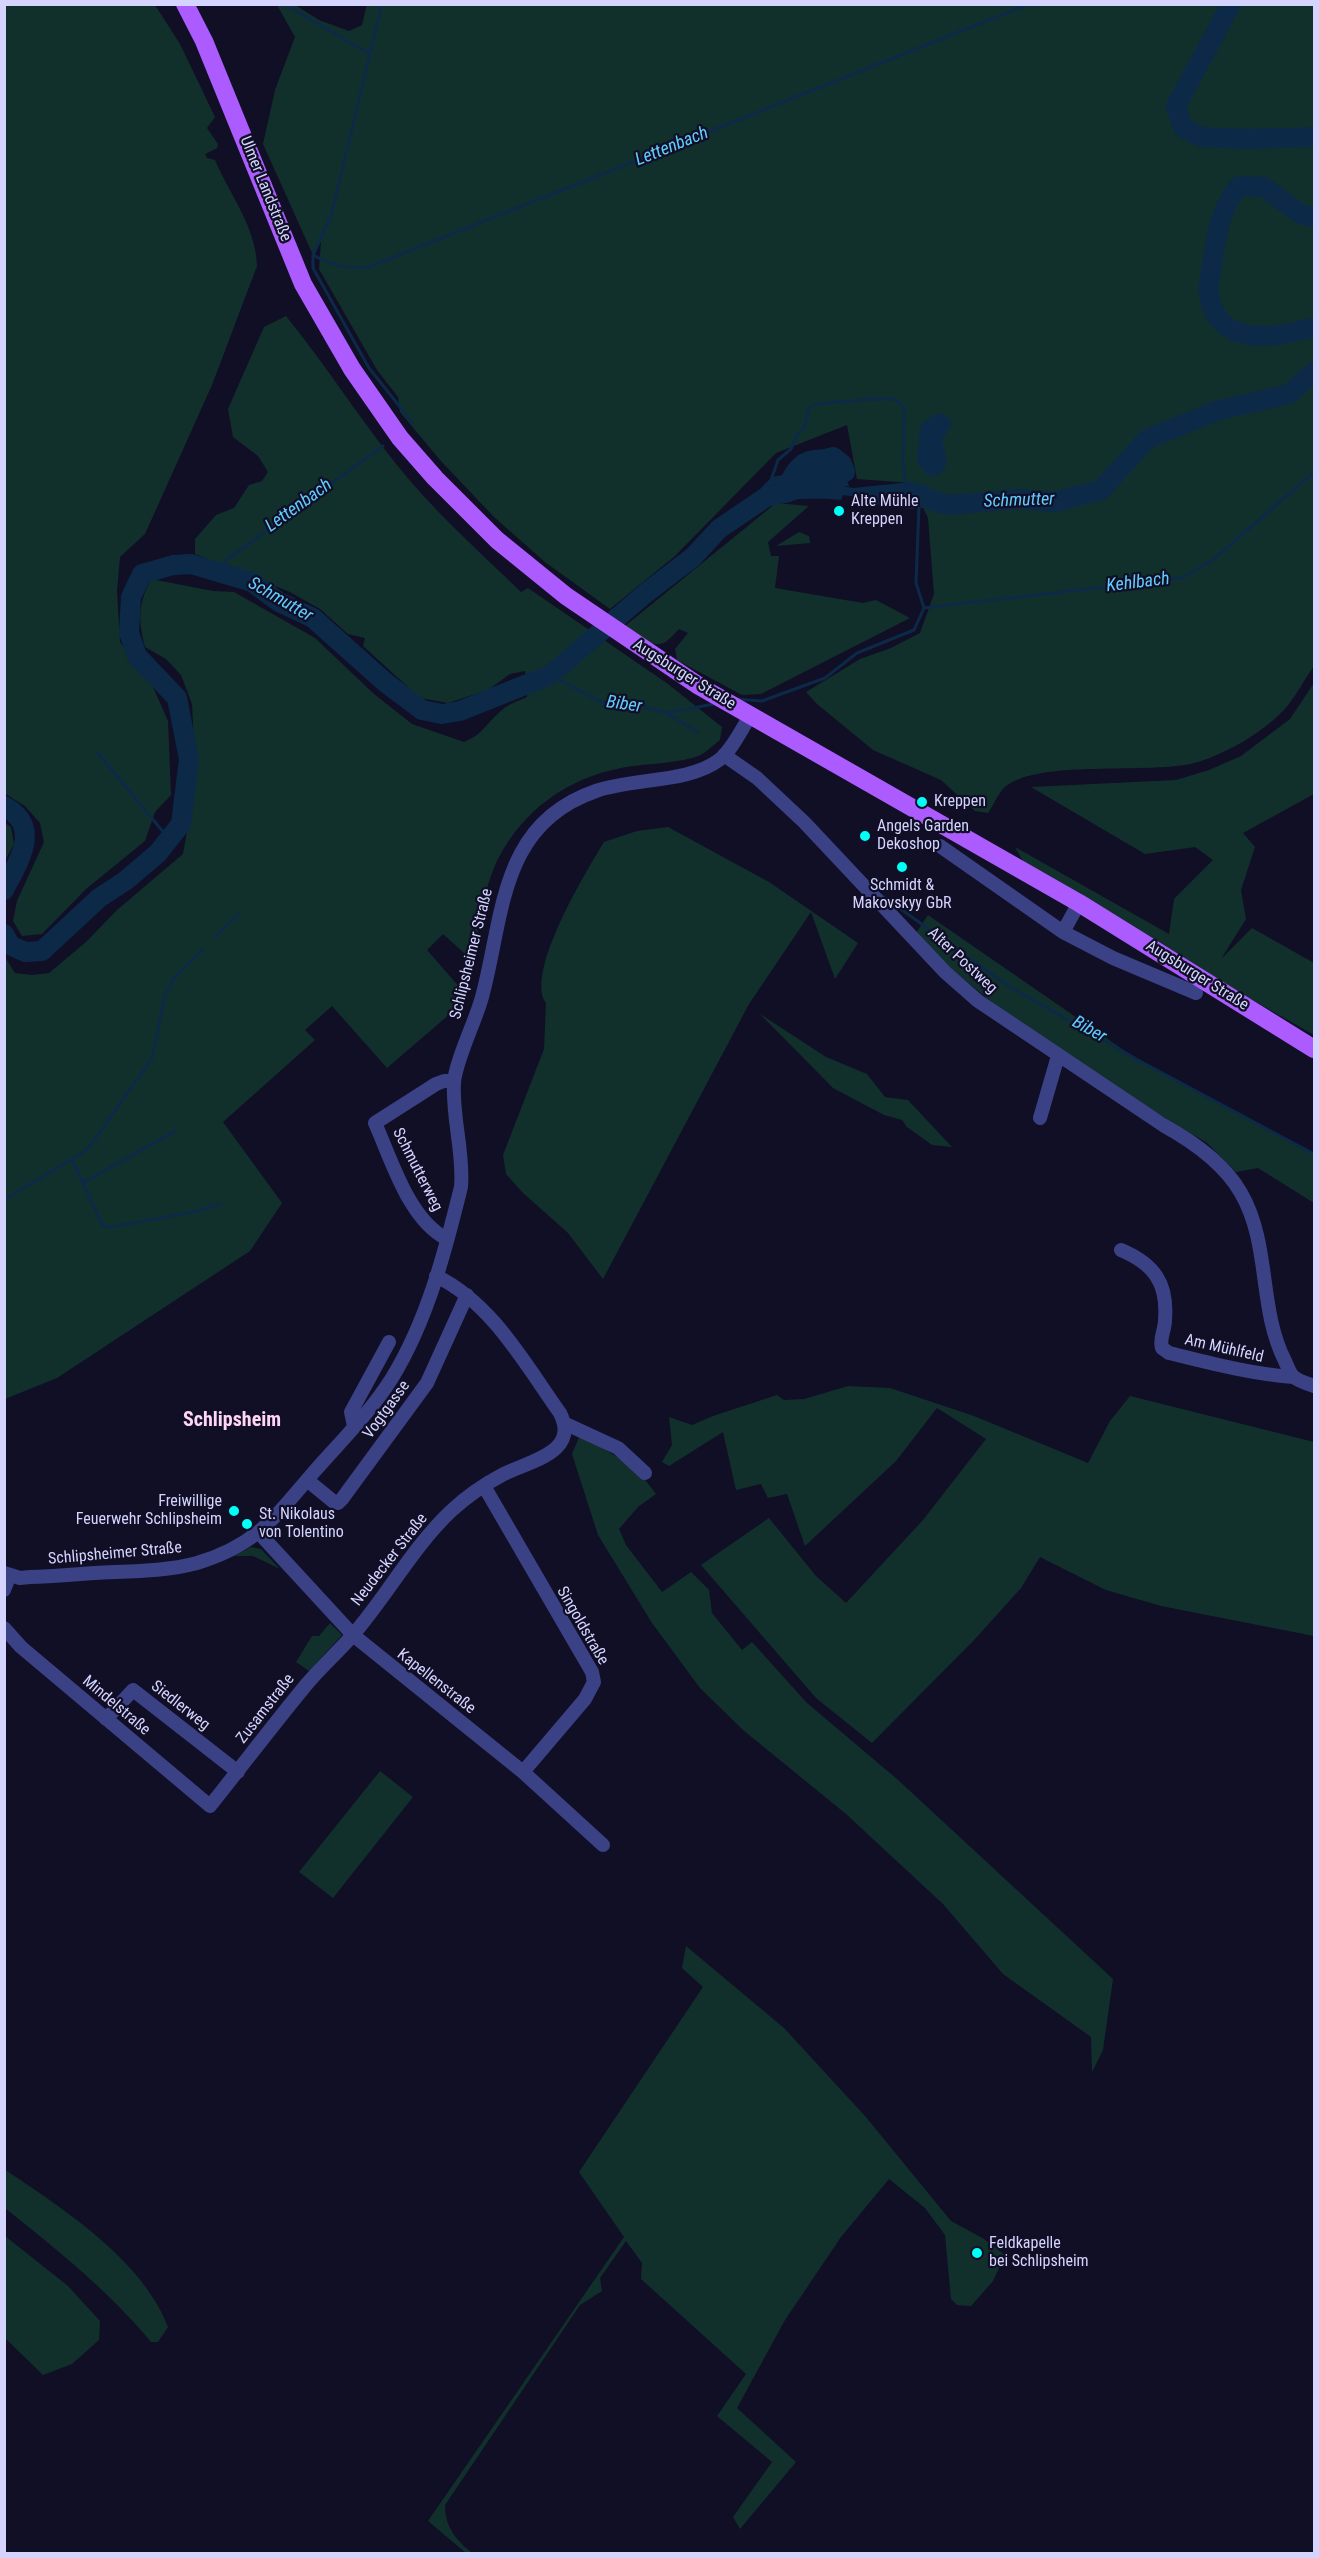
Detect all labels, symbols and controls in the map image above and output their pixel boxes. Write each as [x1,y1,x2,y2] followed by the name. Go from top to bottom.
[632,123,712,171] water label: Lettenbach
[235,134,295,244] street label: Ulmer Landstraße
[262,475,336,537] water label: Lettenbach
[983,489,1055,513] water label: Schmutter
[851,492,919,530] place label: Alte Mühle Kreppen
[832,504,846,518] marker: Alte Mühle Kreppen
[1105,568,1171,598] water label: Kehlbach
[244,573,316,627] water label: Schmutter
[629,636,739,714] street label: Augsburger Straße
[605,692,643,718] water label: Biber
[934,792,986,812] place label: Kreppen
[915,795,929,809] marker: Kreppen
[877,817,969,855] place label: Angels Garden Dekoshop
[858,829,872,843] marker: Angels Garden Dekoshop
[895,860,909,874] marker: Schmidt & Makovskyy GbR
[852,876,952,914] place label: Schmidt & Makovskyy GbR
[446,887,498,1021] street label: Schlipsheimer Straße
[923,924,1001,998] street label: Alter Postweg
[1142,937,1252,1015] street label: Augsburger Straße
[1068,1012,1110,1048] water label: Biber
[388,1125,446,1215] street label: Schmutterweg
[1183,1331,1265,1367] street label: Am Mühlfeld
[360,1377,414,1443] street label: Vogtgasse
[183,1409,281,1433] district label: Schlipsheim
[76,1492,222,1530] place label: Freiwillige Feuerwehr Schlipsheim
[227,1504,241,1518] marker: Freiwillige Feuerwehr Schlipsheim
[259,1505,344,1543] place label: St. Nikolaus von Tolentino
[348,1510,432,1610] street label: Neudecker Straße
[240,1517,254,1531] marker: St. Nikolaus von Tolentino
[47,1539,183,1569] street label: Schlipsheimer Straße
[552,1583,612,1669] street label: Singoldstraße
[393,1645,479,1719] street label: Kapellenstraße
[233,1670,299,1748] street label: Zusamstraße
[78,1672,154,1740] street label: Mindelstraße
[147,1677,213,1735] street label: Siedlerweg
[989,2234,1089,2272] place label: Feldkapelle bei Schlipsheim
[970,2246,984,2260] marker: Feldkapelle bei Schlipsheim

